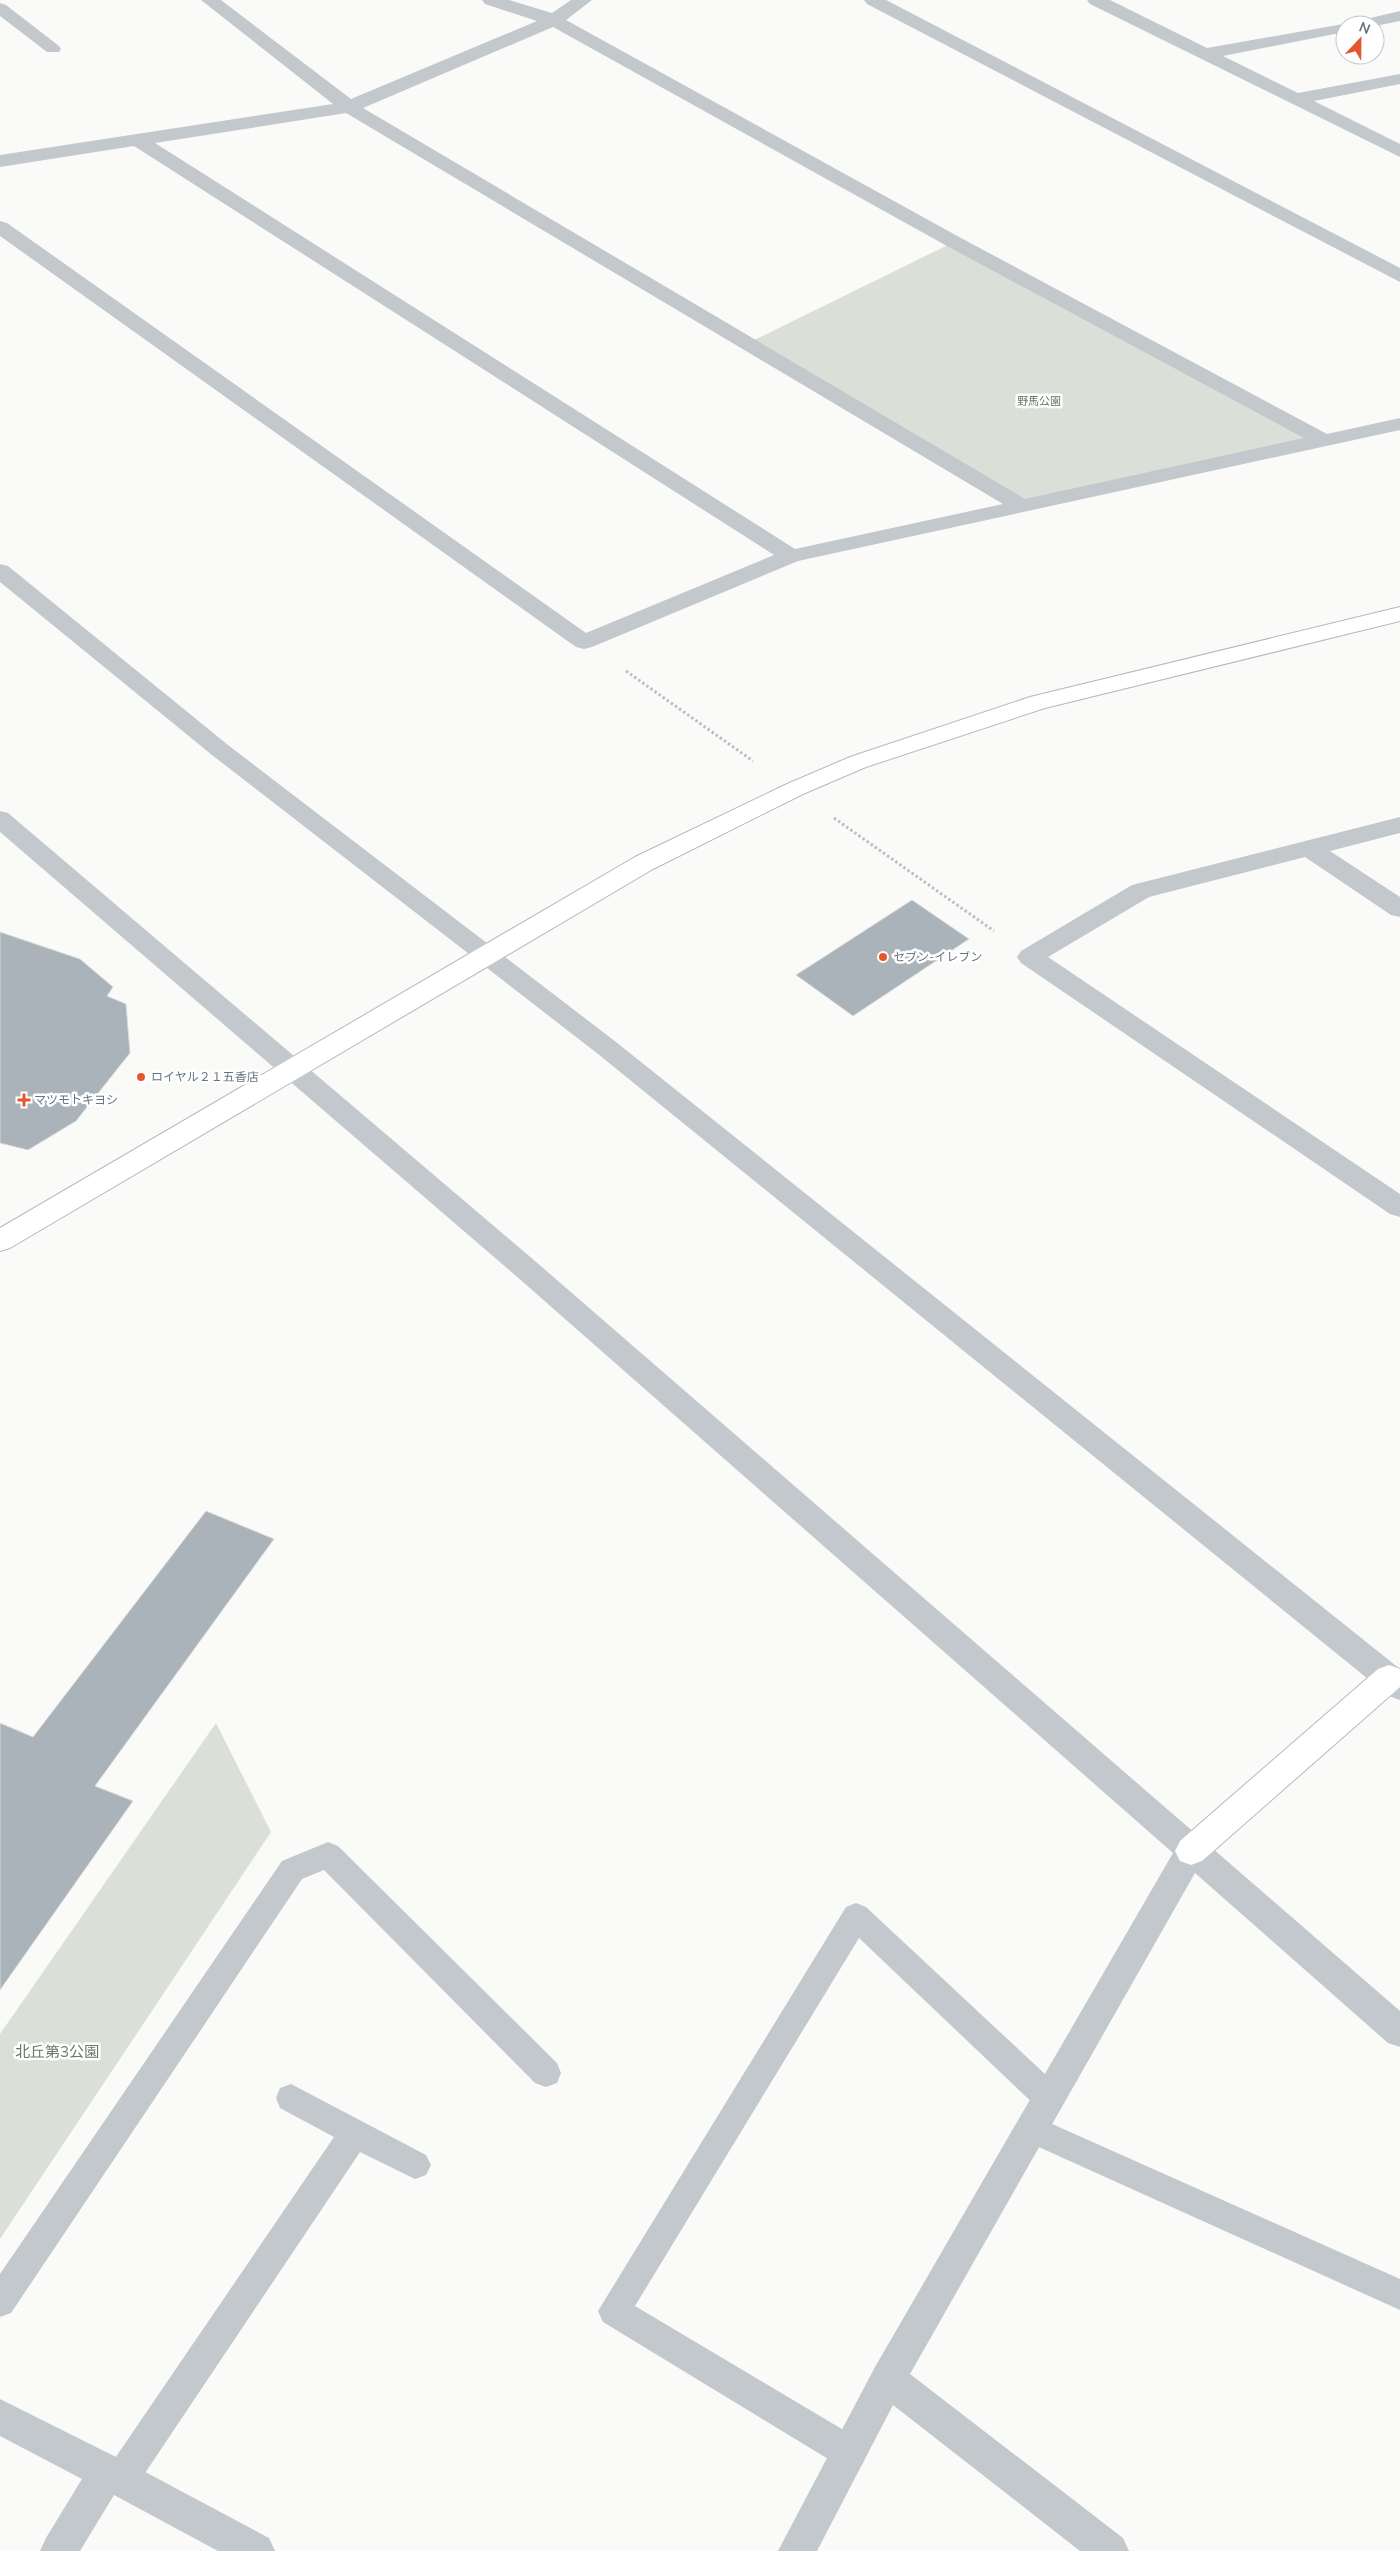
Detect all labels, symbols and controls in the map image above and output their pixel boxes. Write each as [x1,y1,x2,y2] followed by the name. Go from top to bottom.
[1335,15,1385,65] north arrow
[1357,18,1373,38] text: N
[1017,394,1061,408] park label: 野馬公園
[893,949,982,964] place label: セブン-イレブン
[877,951,889,963] marker: セブン-イレブン
[151,1069,259,1084] place label: ロイヤル２１五香店
[135,1071,147,1083] marker: ロイヤル２１五香店
[34,1092,118,1107] place label: マツモトキヨシ
[18,1094,30,1106] marker: マツモトキヨシ
[15,2042,99,2061] park label: 北丘第3公園

